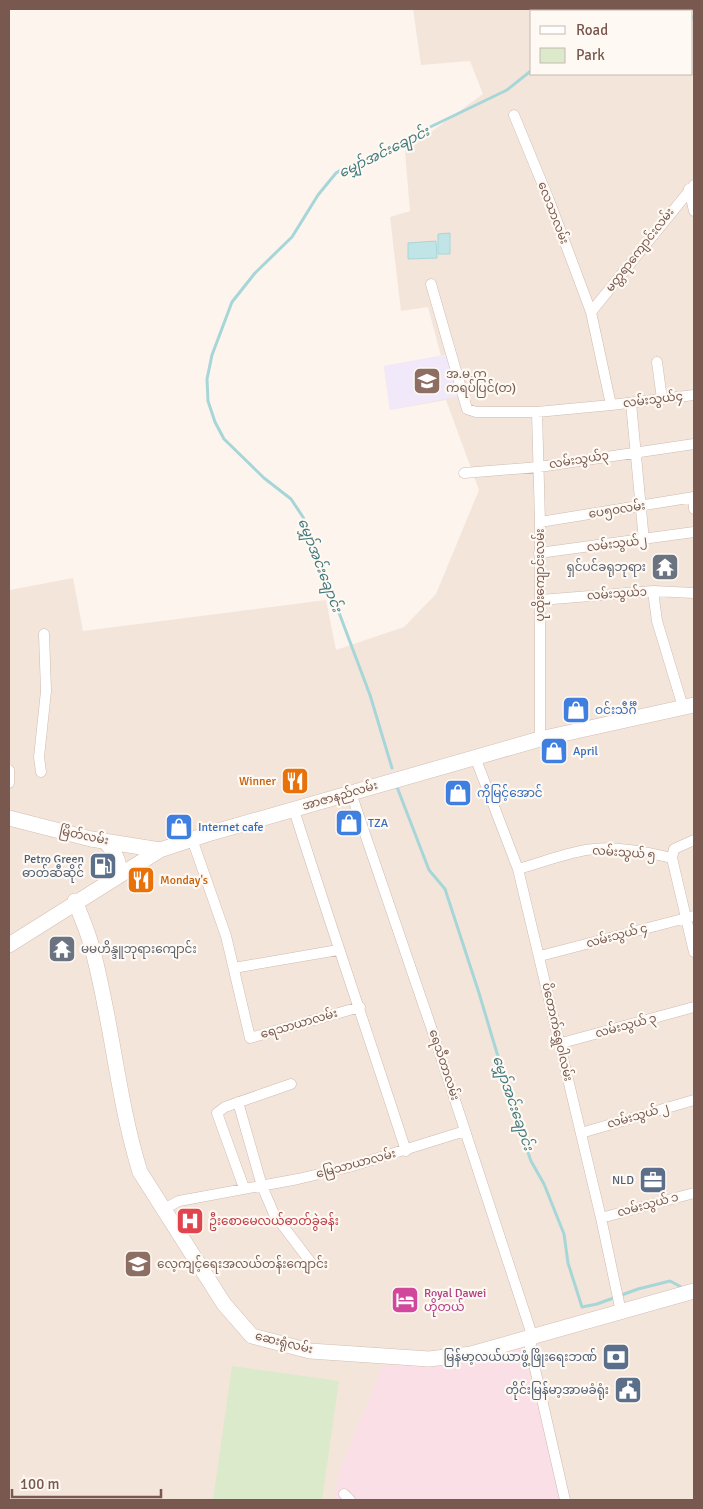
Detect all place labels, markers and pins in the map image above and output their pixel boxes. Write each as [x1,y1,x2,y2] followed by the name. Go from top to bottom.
[412,366,442,396] school or university icon: အ.မ.က ကရပ်ပြင်(တ)
[446,367,516,398] place label: အ.မ.က ကရပ်ပြင်(တ)
[650,552,680,582] temple icon: ရှင်ပင်ခရုဘုရား
[567,558,646,577] place label: ရှင်ပင်ခရုဘုရား
[561,695,591,725] shop icon: ဝင်းသီင်္ဂီ
[595,701,637,718] place label: ဝင်းသီင်္ဂီ
[539,736,569,766] shop icon: April
[573,744,599,759] place label: April
[280,766,310,796] restaurant icon: Winner
[239,774,277,789] place label: Winner
[443,778,473,808] shop icon: ကိုမြင့်အောင်
[477,784,543,803] place label: ကိုမြင့်အောင်
[334,808,364,838] shop icon: TZA
[164,812,194,842] shop icon: Internet cafe
[368,816,389,831] place label: TZA
[198,820,264,835] place label: Internet cafe
[88,851,118,881] fuel station icon: Petro Green ဓာတ်ဆီဆိုင်
[22,852,84,883] place label: Petro Green ဓာတ်ဆီဆိုင်
[126,865,156,895] restaurant icon: Monday's
[160,873,208,888] place label: Monday's
[47,934,77,964] temple icon: မမဟိန္ဒူဘုရားကျောင်း
[81,940,197,959] place label: မမဟိန္ဒူဘုရားကျောင်း
[638,1165,668,1195] office icon: NLD
[612,1173,634,1188] place label: NLD
[175,1206,205,1236] hospital icon: ဦးစောမေလယ်ဓာတ်ခွဲခန်း
[209,1212,339,1231] place label: ဦးစောမေလယ်ဓာတ်ခွဲခန်း
[123,1249,153,1279] school or university icon: လေ့ကျင့်ရေးအလယ်တန်းကျောင်း
[157,1255,328,1274] place label: လေ့ကျင့်ရေးအလယ်တန်းကျောင်း
[390,1285,420,1315] hotel icon: Royal Dawei ဟိုတယ်
[424,1286,486,1317] place label: Royal Dawei ဟိုတယ်
[601,1342,631,1372] bank icon: မြန်မာ့လယ်ယာဖွံ့ဖြိုးရေးဘဏ်
[443,1348,597,1367] place label: မြန်မာ့လယ်ယာဖွံ့ဖြိုးရေးဘဏ်
[613,1375,643,1405] public building icon: တိုင်းမြန်မာ့အာမခံရုံး
[505,1381,609,1400] place label: တိုင်းမြန်မာ့အာမခံရုံး

